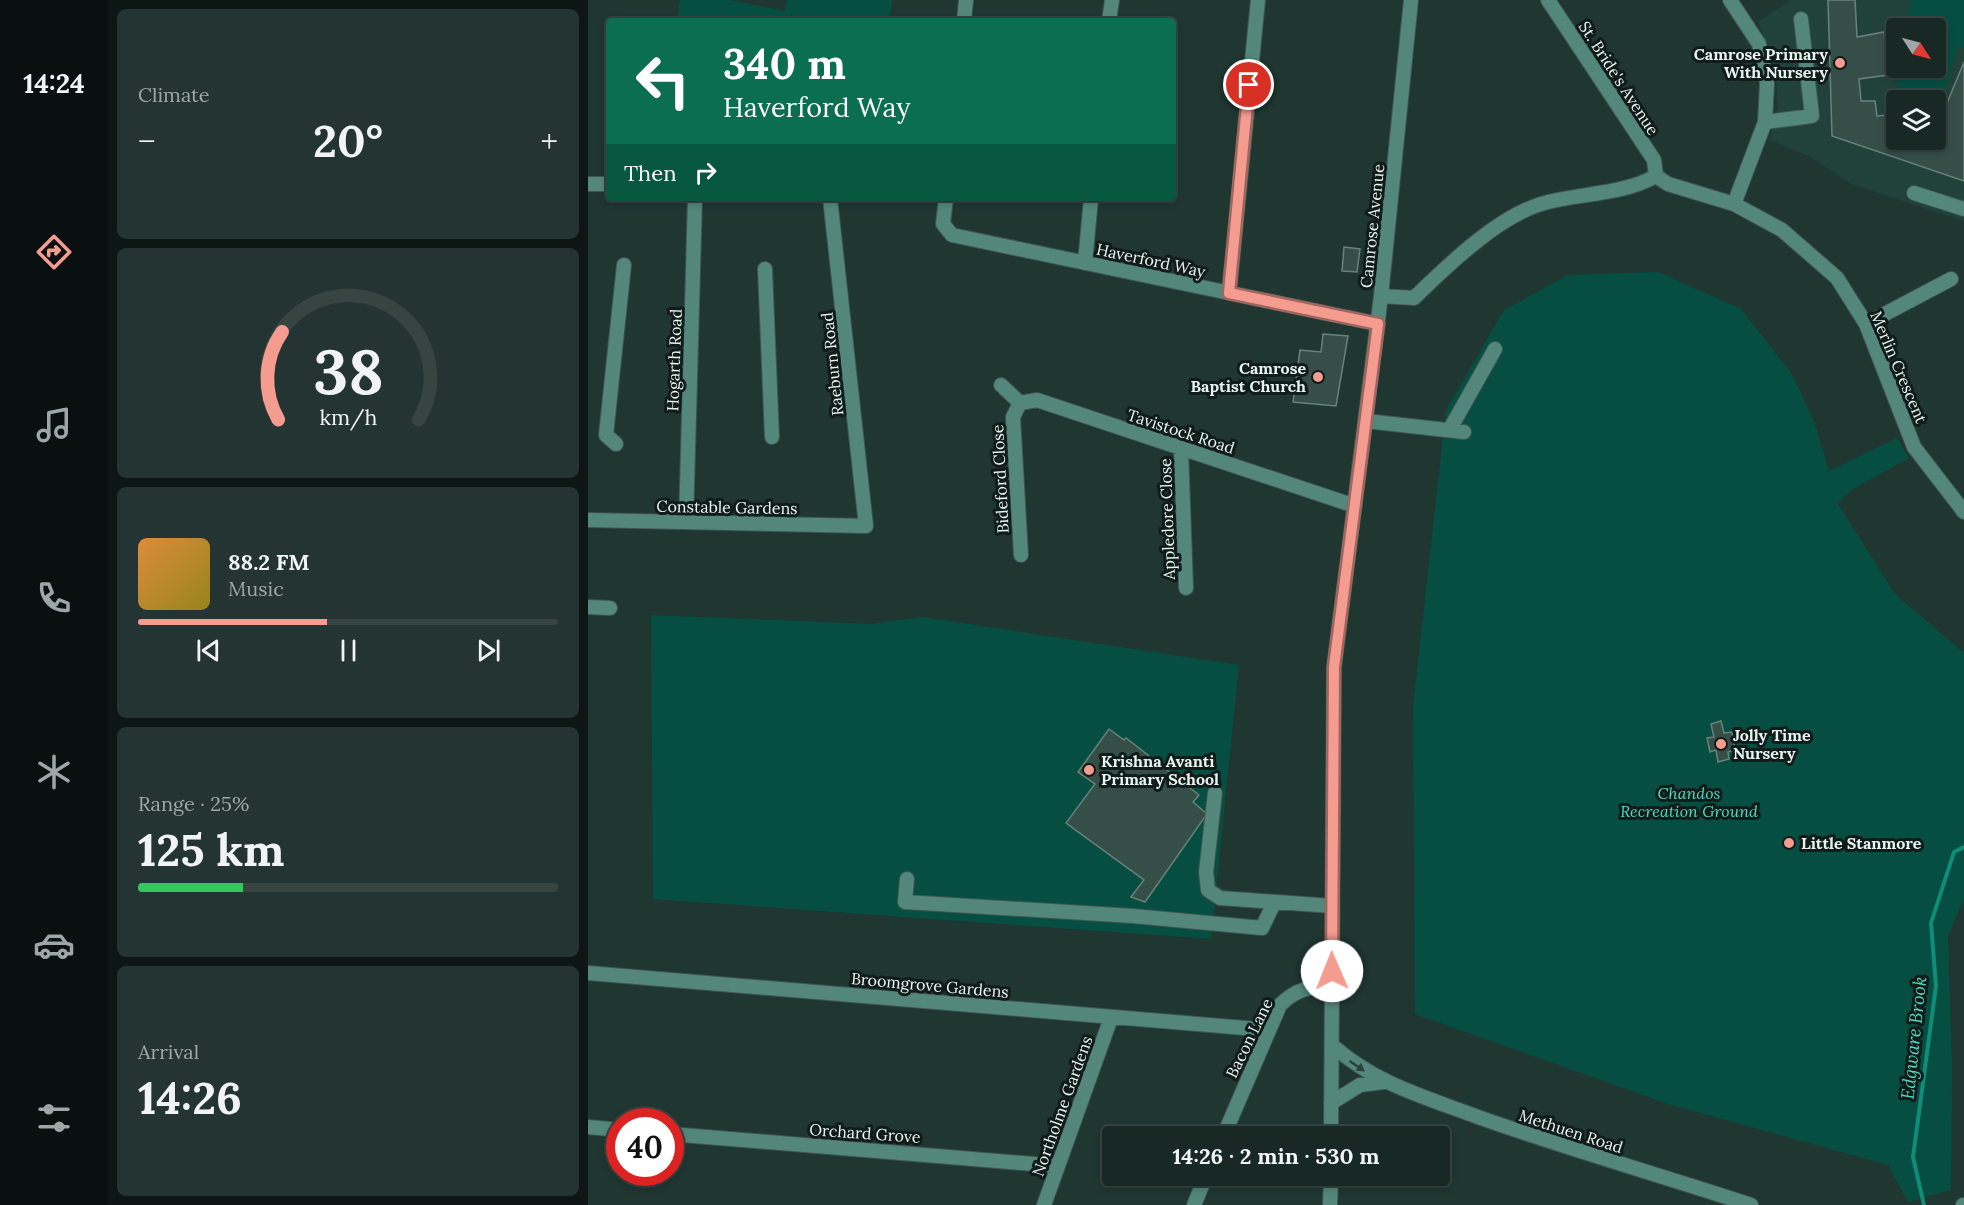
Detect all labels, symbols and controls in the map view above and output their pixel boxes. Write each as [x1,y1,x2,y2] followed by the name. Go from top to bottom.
[1575,17,1663,139] street label: St. Bride's Avenue
[1886,18,1946,78] north arrow
[1886,18,1946,150] map controls
[723,37,846,91] text: 340 m
[624,42,702,120] icon: left
[1694,44,1828,82] place label: Camrose Primary With Nursery
[1833,56,1847,70] marker: Camrose Primary With Nursery
[1223,59,1274,110] pin
[23,66,85,100] text: 14:24
[1232,68,1265,101] icon: arrive
[138,82,210,107] text: Climate
[723,90,911,124] text: Haverford Way
[1886,90,1946,150] button: layers
[313,112,383,169] text: 20°
[138,120,156,162] text: −
[540,120,558,162] text: +
[689,156,722,189] icon: right
[624,159,677,187] text: Then
[1356,163,1388,289] street label: Camrose Avenue
[33,231,75,273] icon: directions
[1095,239,1208,281] street label: Haverford Way
[662,308,686,412] street label: Hogarth Road
[1866,308,1932,427] street label: Merlin Crescent
[817,311,847,417] street label: Raeburn Road
[313,331,383,411] text: 38
[1190,358,1306,396] place label: Camrose Baptist Church
[1311,370,1325,384] marker: Camrose Baptist Church
[33,404,75,446] icon: music
[319,404,377,432] text: km/h
[1125,404,1238,458] street label: Tavistock Road
[987,424,1013,534] street label: Bideford Close
[1155,458,1179,581] street label: Appledore Close
[656,496,798,518] street label: Constable Gardens
[228,548,310,576] text: 88.2 FM
[228,576,284,601] text: Music
[33,577,75,619] icon: phone
[192,634,225,667] icon: previous
[332,634,365,667] icon: pause
[472,634,505,667] icon: next
[1733,725,1811,763] place label: Jolly Time Nursery
[1714,737,1728,751] marker: Jolly Time Nursery
[33,751,75,793] icon: climate
[1101,751,1219,789] place label: Krishna Avanti Primary School
[1082,763,1096,777] marker: Krishna Avanti Primary School
[1620,783,1758,821] park label: Chandos Recreation Ground
[138,791,249,816] text: Range · 25%
[138,821,285,878] text: 125 km
[1801,833,1922,853] place label: Little Stanmore
[1782,836,1796,850] marker: Little Stanmore
[33,924,75,966] icon: car
[1300,939,1364,1003] position arrow
[850,968,1010,1002] street label: Broomgrove Gardens
[1896,975,1931,1100] water label: Edgware Brook
[1221,995,1277,1081] street label: Bacon Lane
[1027,1033,1097,1179] street label: Northolme Gardens
[138,1039,199,1064] text: Arrival
[1348,1060,1364,1072] one-way arrow
[138,1069,242,1126] text: 14:26
[33,1097,75,1139] icon: filters
[1516,1105,1626,1157] street label: Methuen Road
[606,1108,684,1186] speed limit sign: 40
[809,1119,922,1147] street label: Orchard Grove
[1172,1142,1380,1170] text: 14:26 · 2 min · 530 m

